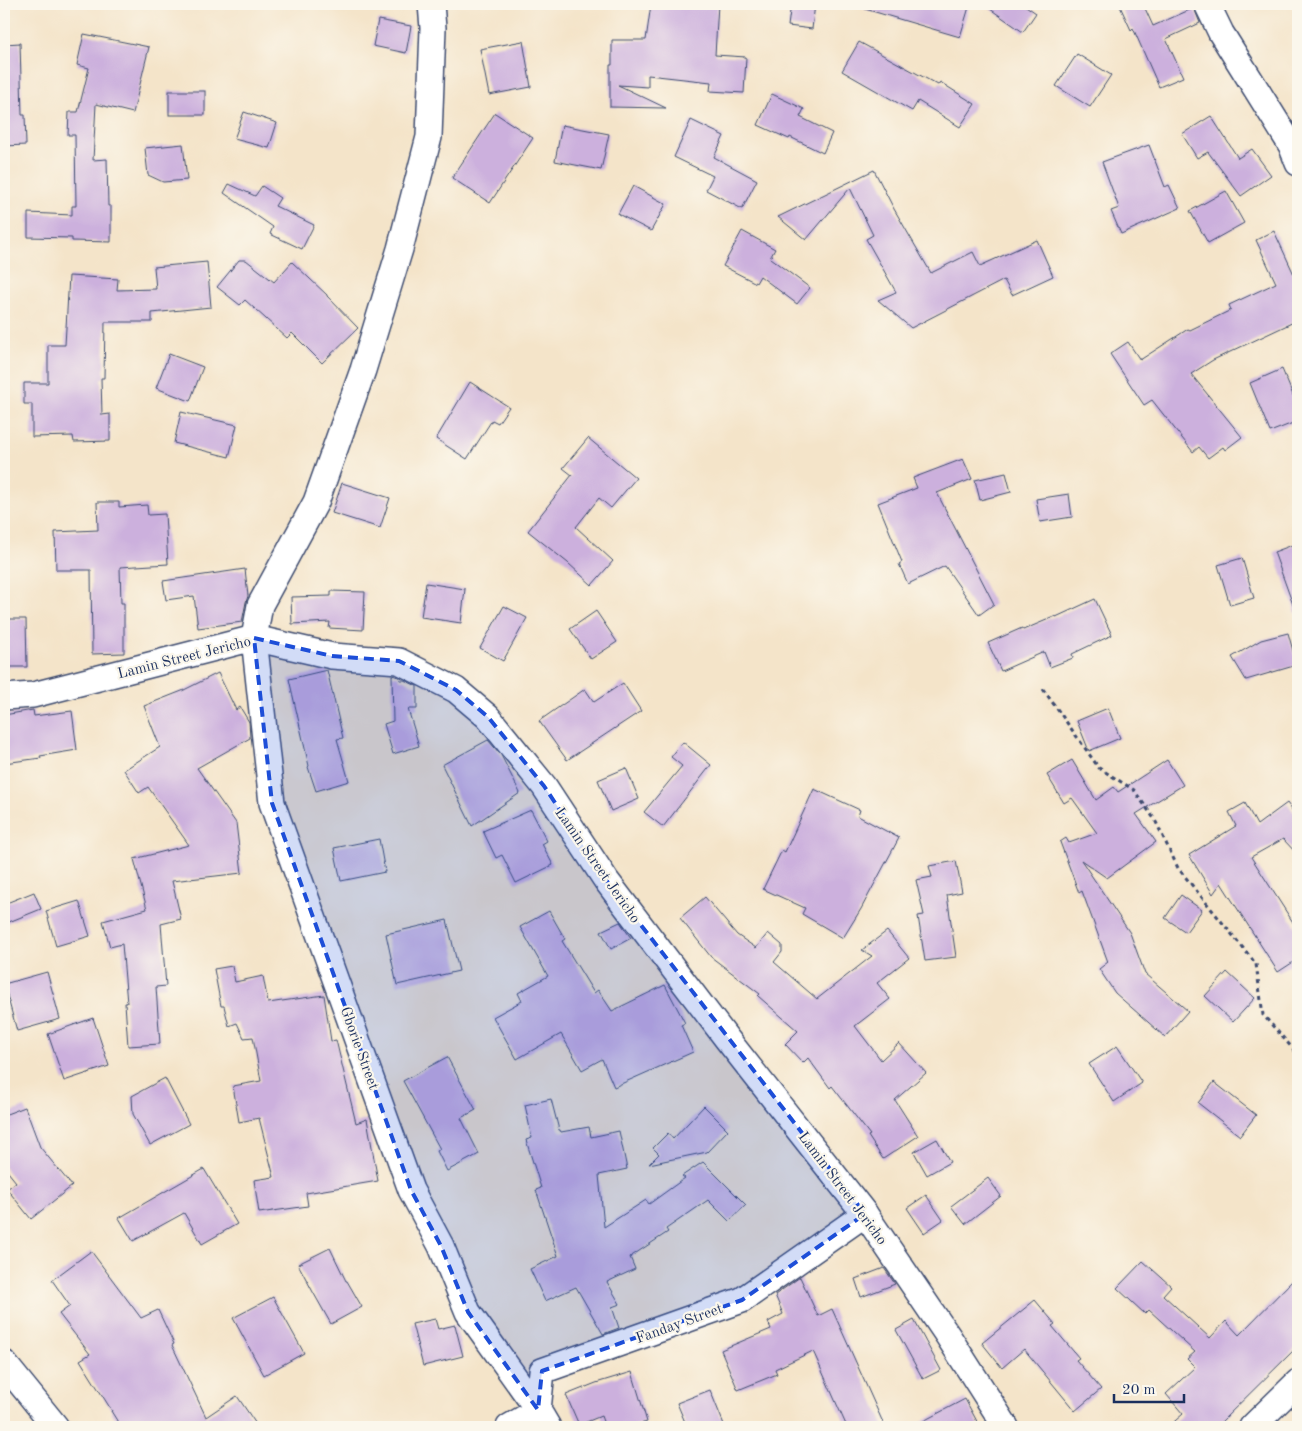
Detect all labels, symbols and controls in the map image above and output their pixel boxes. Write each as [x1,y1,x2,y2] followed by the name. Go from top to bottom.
[116,635,253,682] street label: Lamin Street Jericho
[551,805,642,926] street label: Lamin Street Jericho
[337,1005,381,1092] street label: Gborie Street
[795,1130,889,1248] street label: Lamin Street Jericho
[634,1302,725,1347] street label: Fanday Street
[1114,1371,1184,1403] scale bar
[1122,1383,1156,1398] text: 20 m

